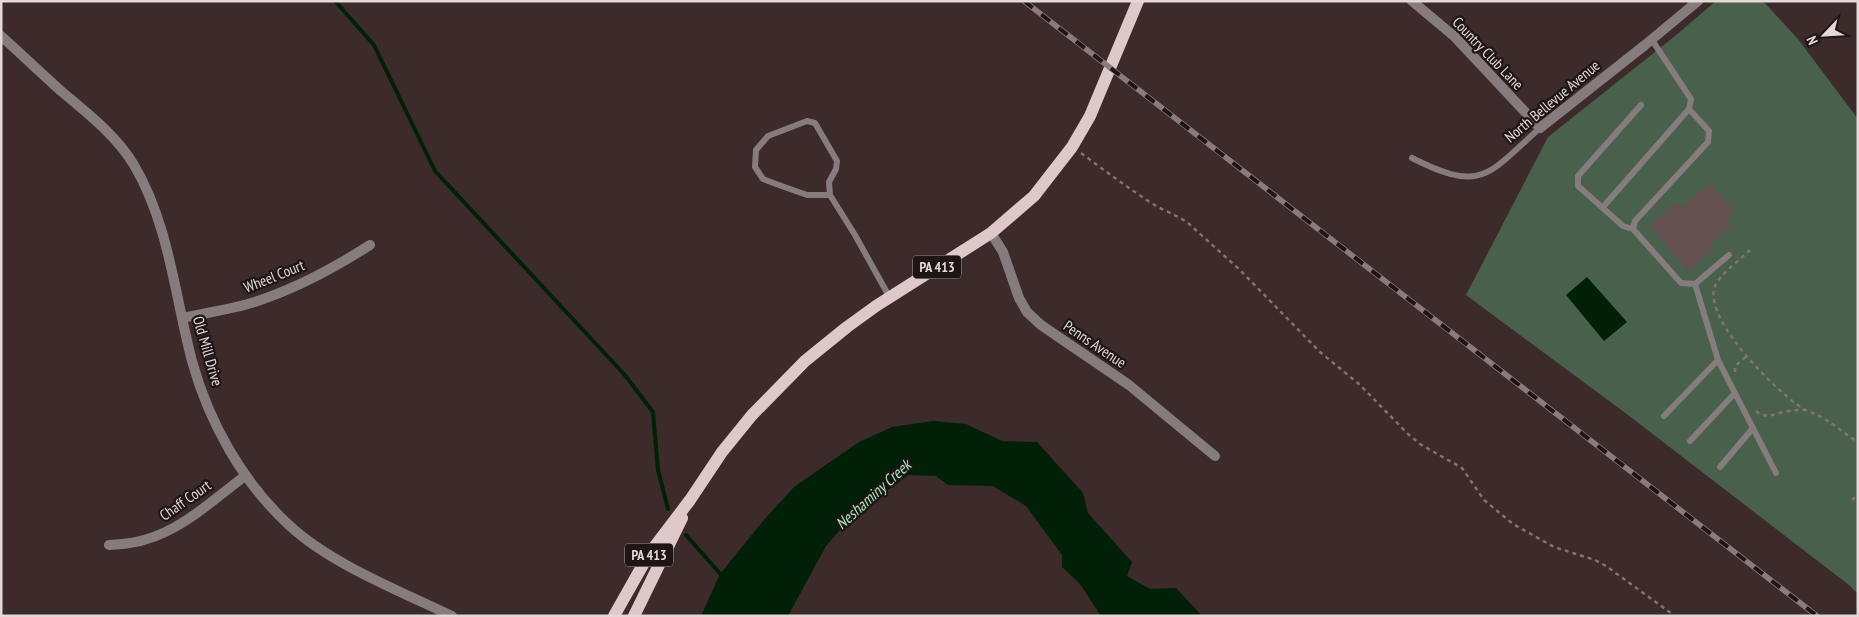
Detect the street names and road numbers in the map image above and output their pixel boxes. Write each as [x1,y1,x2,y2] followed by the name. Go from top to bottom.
[1449,13,1527,93] street label: Country Club Lane
[1501,56,1603,146] street label: North Bellevue Avenue
[241,255,307,297] street label: Wheel Court
[913,256,961,278] road number: PA 413
[189,314,227,388] street label: Old Mill Drive
[1060,316,1130,372] street label: Penns Avenue
[156,475,214,525] street label: Chaff Court
[625,544,673,566] road number: PA 413

